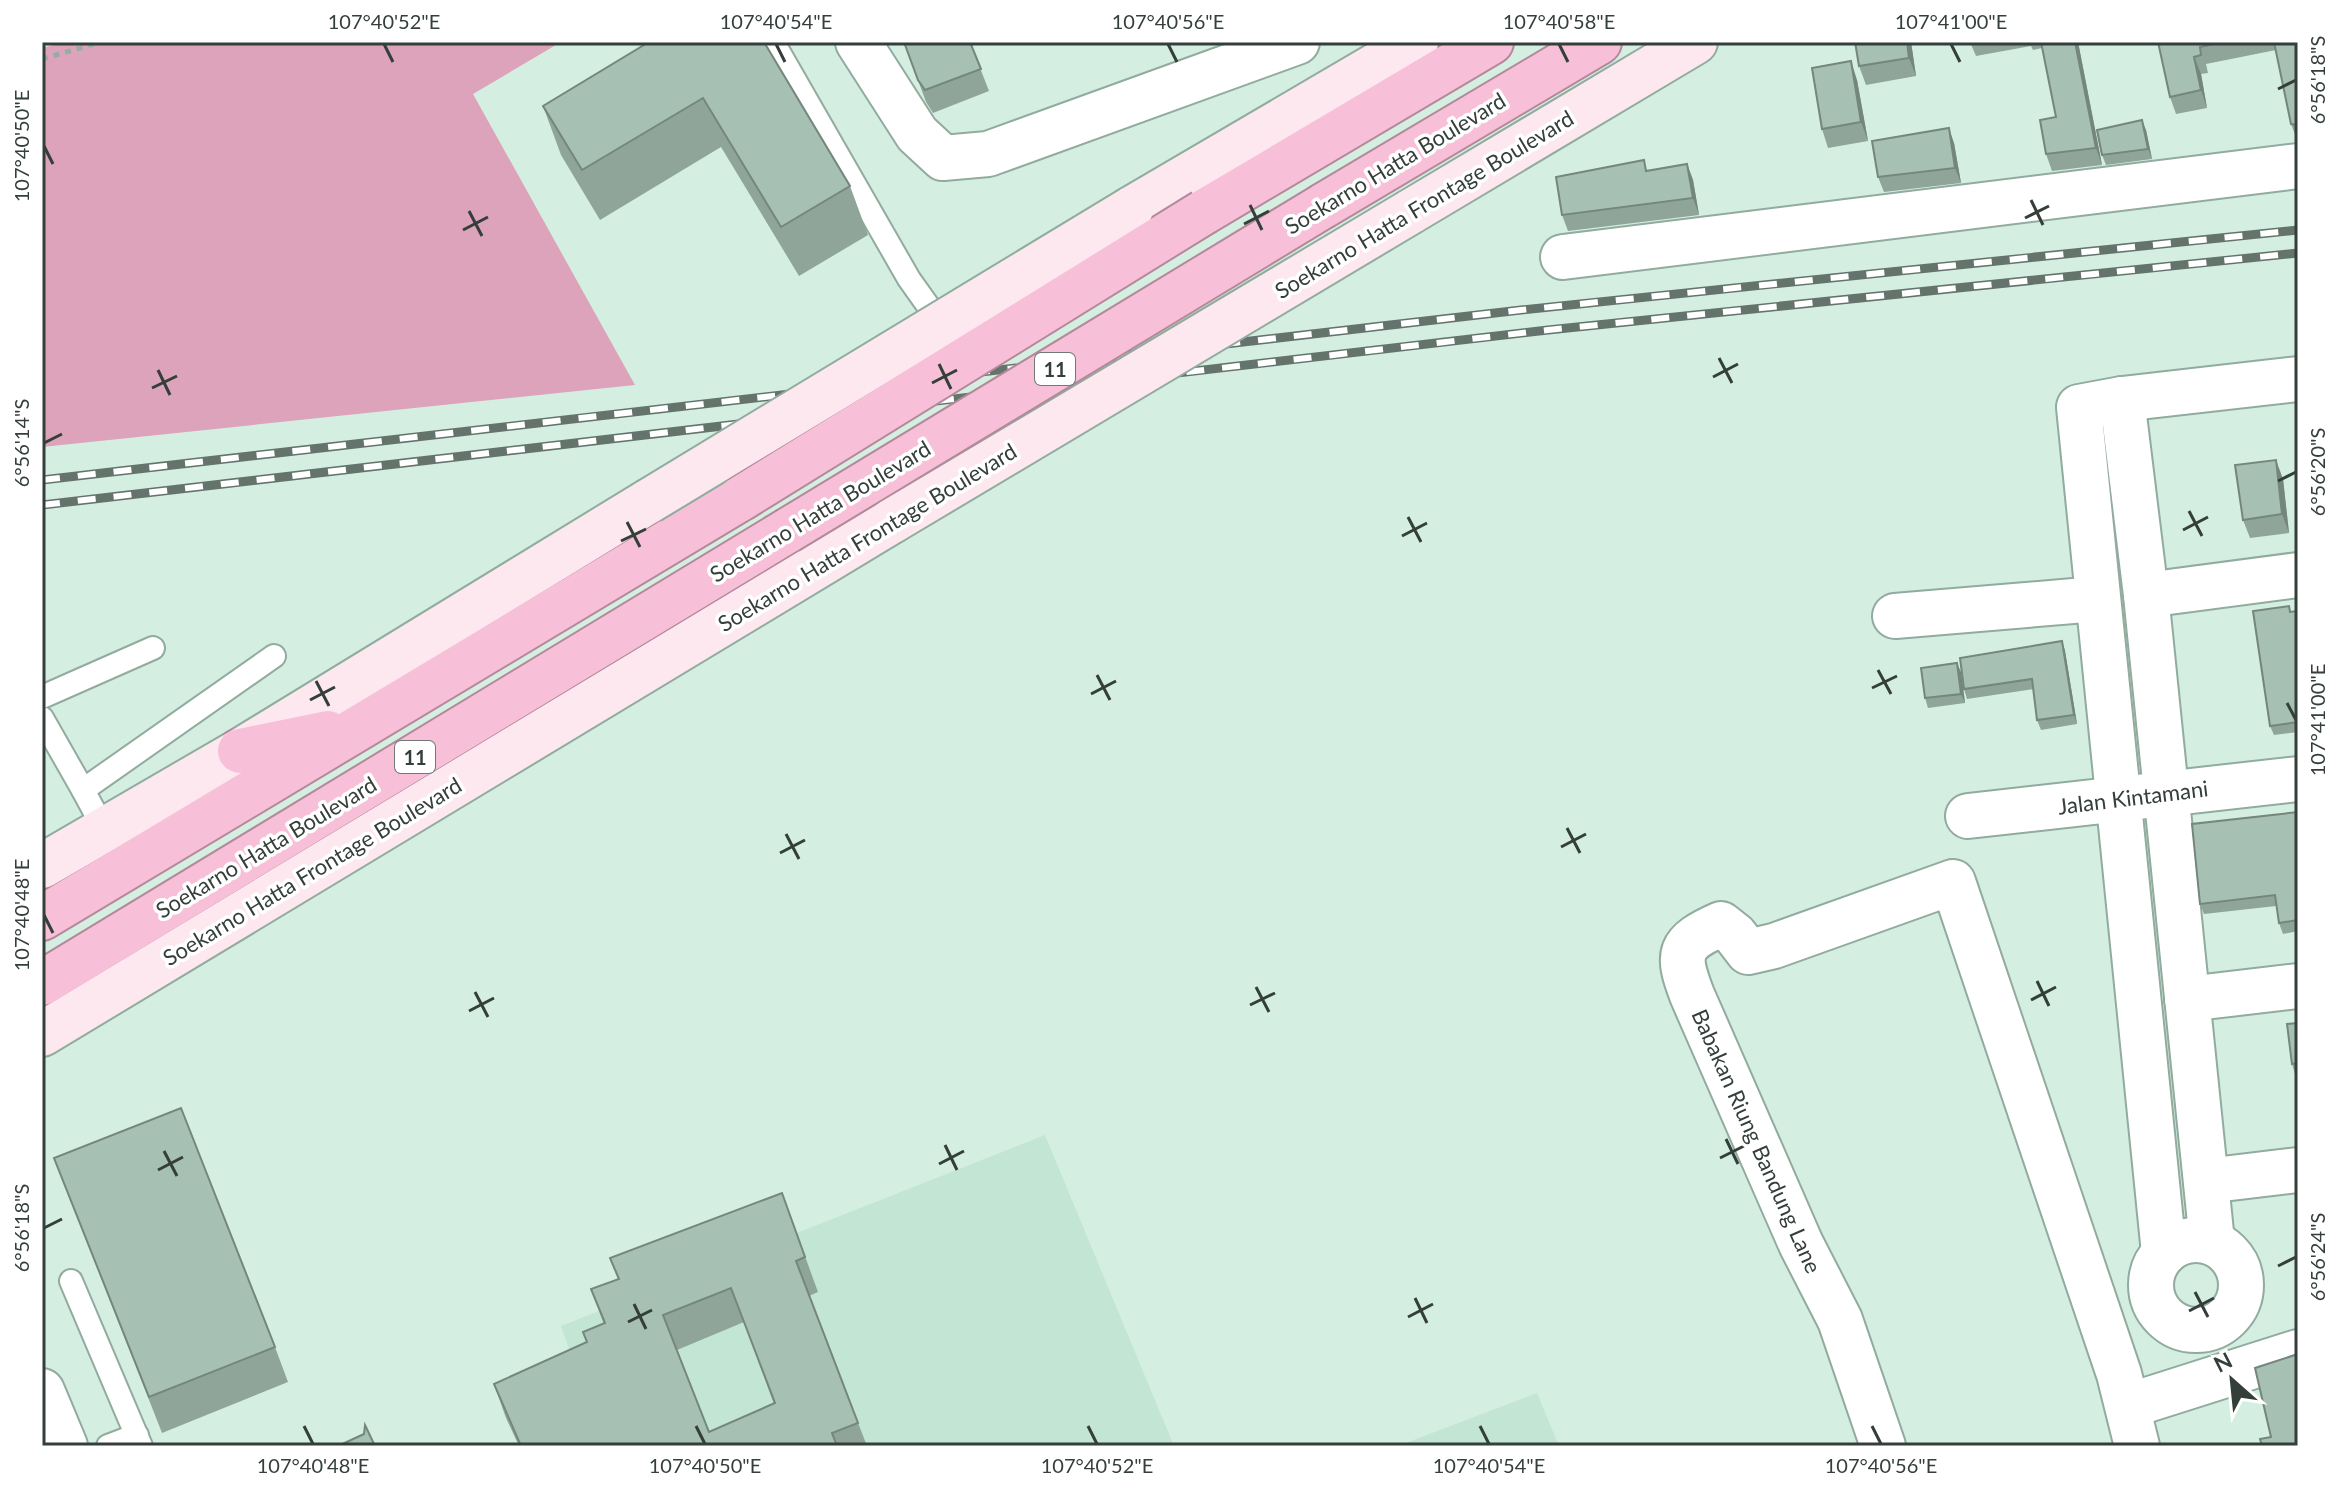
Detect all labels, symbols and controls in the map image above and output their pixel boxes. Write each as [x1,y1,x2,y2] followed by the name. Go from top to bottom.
[328,9,440,33] text: 107°40'52"E
[720,9,832,33] text: 107°40'54"E
[1112,9,1224,33] text: 107°40'56"E
[1503,9,1615,33] text: 107°40'58"E
[1895,9,2007,33] text: 107°41'00"E
[2305,36,2329,124] text: 6°56'18"S
[1280,86,1510,240] street label: Soekarno Hatta Boulevard
[9,90,33,202] text: 107°40'50"E
[1270,104,1578,304] street label: Soekarno Hatta Frontage Boulevard
[1035,353,1075,385] road number: 11
[9,399,33,487] text: 6°56'14"S
[2305,428,2329,516] text: 6°56'20"S
[705,434,935,588] street label: Soekarno Hatta Boulevard
[713,437,1021,637] street label: Soekarno Hatta Frontage Boulevard
[2305,664,2329,776] text: 107°41'00"E
[395,741,435,773] road number: 11
[151,770,381,924] street label: Soekarno Hatta Boulevard
[158,771,466,971] street label: Soekarno Hatta Frontage Boulevard
[2056,774,2210,820] street label: Jalan Kintamani
[9,859,33,971] text: 107°40'48"E
[1686,1005,1828,1277] street label: Babakan Riung Bandung Lane
[9,1184,33,1272] text: 6°56'18"S
[2305,1213,2329,1301] text: 6°56'24"S
[2192,1340,2272,1420] north arrow
[2209,1346,2236,1378] text: N
[257,1453,369,1477] text: 107°40'48"E
[649,1453,761,1477] text: 107°40'50"E
[1041,1453,1153,1477] text: 107°40'52"E
[1433,1453,1545,1477] text: 107°40'54"E
[1825,1453,1937,1477] text: 107°40'56"E

